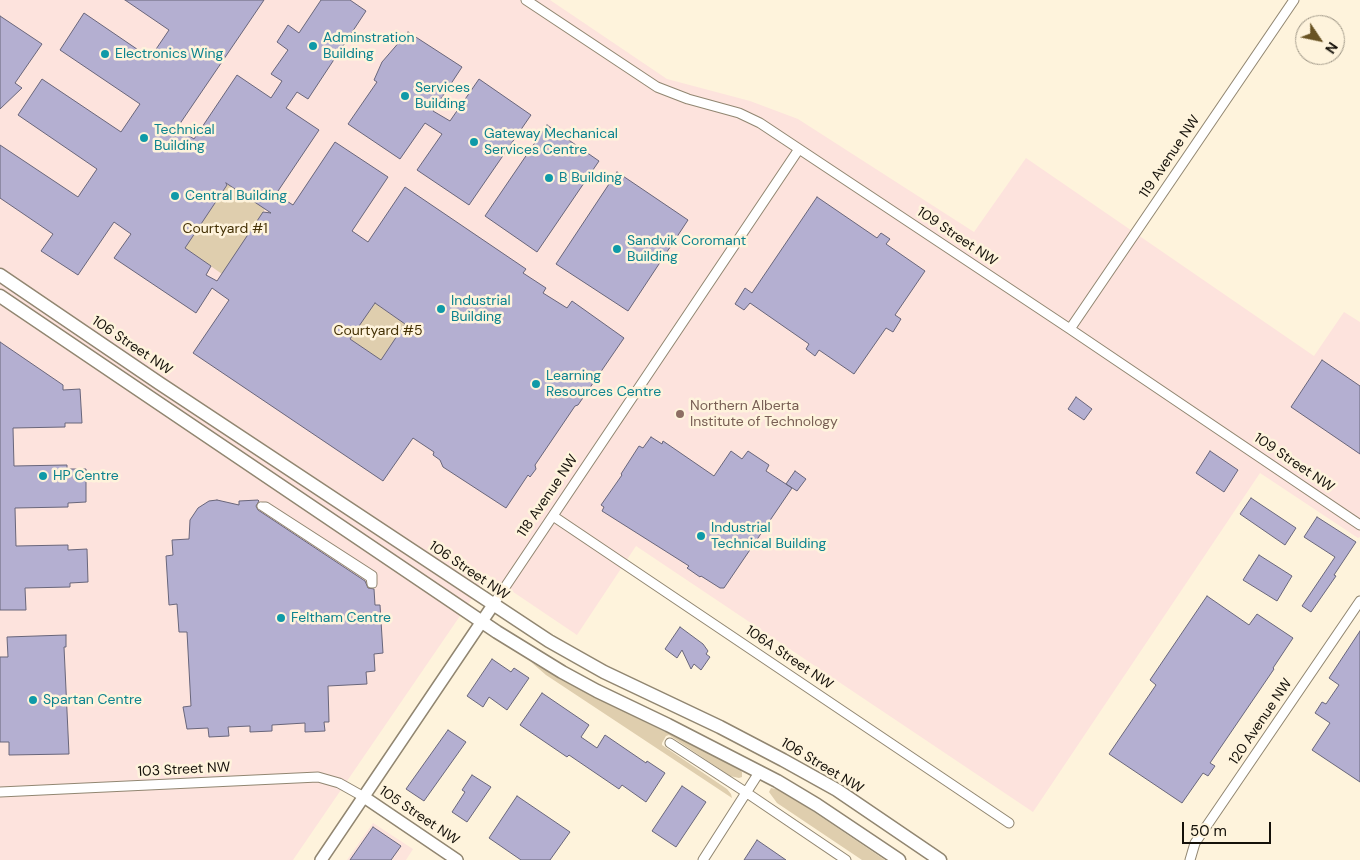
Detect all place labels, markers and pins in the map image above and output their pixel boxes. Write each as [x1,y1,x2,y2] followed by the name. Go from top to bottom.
[323,30,415,62] place label: Adminstration Building
[307,40,319,52] marker: Adminstration Building
[115,46,223,62] place label: Electronics Wing
[99,48,111,60] marker: Electronics Wing
[415,80,470,112] place label: Services Building
[399,90,411,102] marker: Services Building
[154,122,215,154] place label: Technical Building
[484,126,618,158] place label: Gateway Mechanical Services Centre
[138,132,150,144] marker: Technical Building
[468,136,480,148] marker: Gateway Mechanical Services Centre
[559,170,622,186] place label: B Building
[543,172,555,184] marker: B Building
[185,188,287,204] place label: Central Building
[169,190,181,202] marker: Central Building
[627,233,746,266] place label: Sandvik Coromant Building
[611,243,623,255] marker: Sandvik Coromant Building
[451,293,511,326] place label: Industrial Building
[435,303,447,315] marker: Industrial Building
[546,368,661,401] place label: Learning Resources Centre
[530,378,542,390] marker: Learning Resources Centre
[690,398,838,431] place label: Northern Alberta Institute of Technology
[674,408,686,420] marker: Northern Alberta Institute of Technology
[53,468,119,484] place label: HP Centre
[37,470,49,482] marker: HP Centre
[711,520,826,552] place label: Industrial Technical Building
[695,530,707,542] marker: Industrial Technical Building
[291,610,391,626] place label: Feltham Centre
[275,612,287,624] marker: Feltham Centre
[43,692,142,708] place label: Spartan Centre
[27,694,39,706] marker: Spartan Centre

